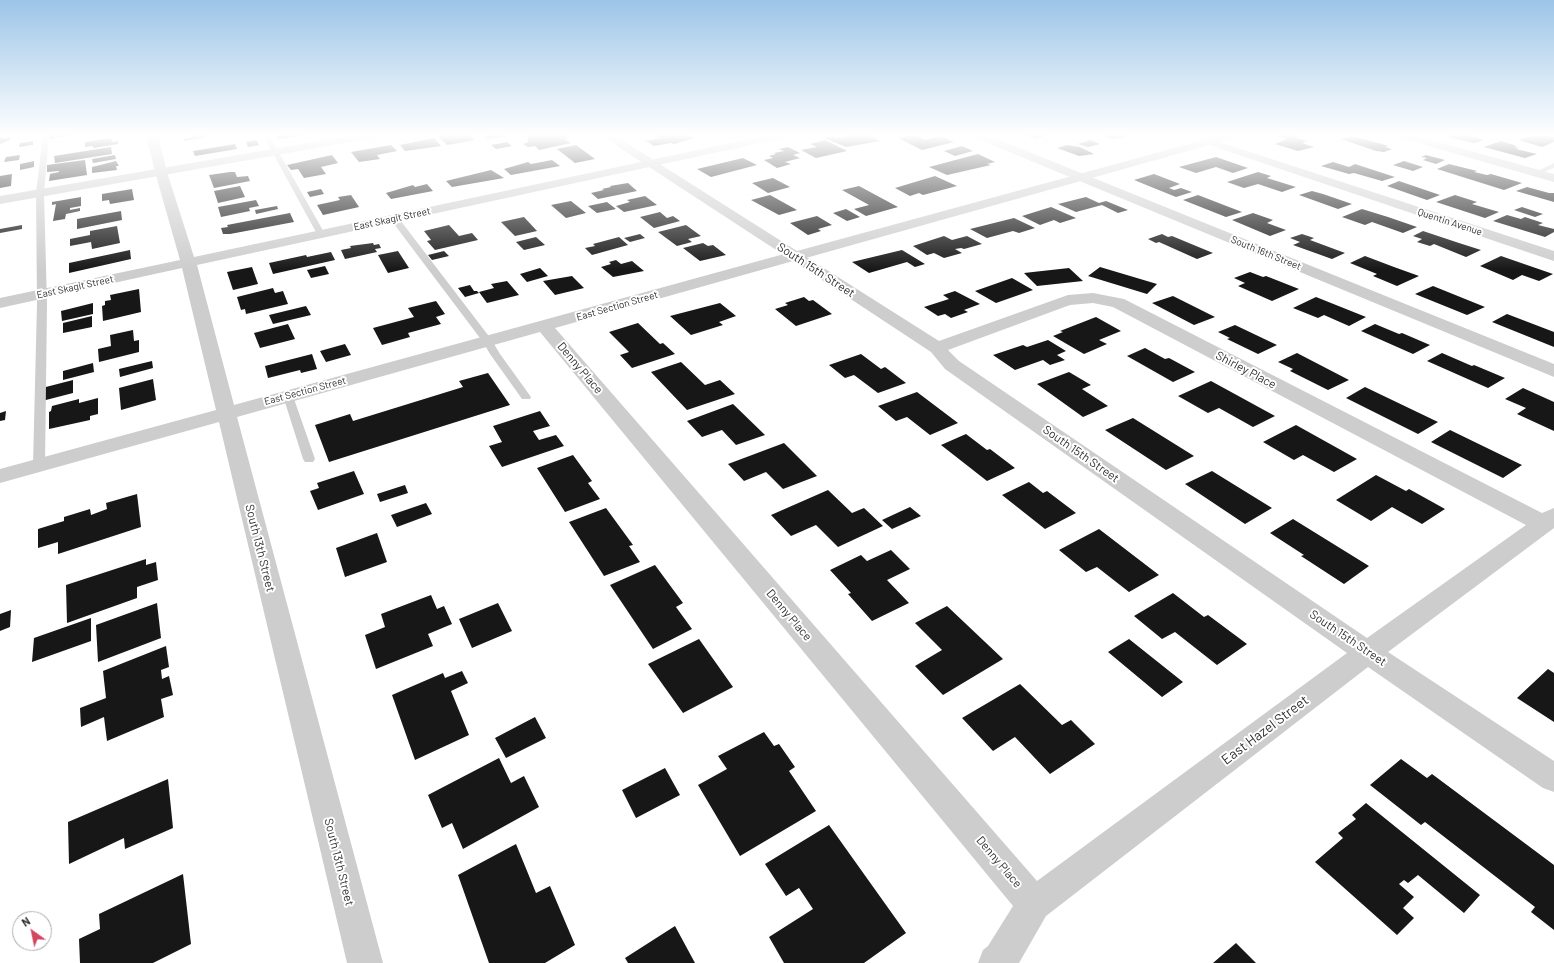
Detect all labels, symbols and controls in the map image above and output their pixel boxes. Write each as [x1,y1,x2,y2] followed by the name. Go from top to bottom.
[352,205,432,233] street label: East Skagit Street
[1416,206,1484,238] street label: Quentin Avenue
[1229,233,1303,273] street label: South 16th Street
[775,240,857,300] street label: South 15th Street
[35,273,115,301] street label: East Skagit Street
[575,289,659,323] street label: East Section Street
[554,339,606,397] street label: Denny Place
[1213,348,1279,392] street label: Shirley Place
[263,374,347,408] street label: East Section Street
[1040,422,1122,486] street label: South 15th Street
[242,503,278,593] street label: South 13th Street
[763,586,815,644] street label: Denny Place
[1307,607,1389,669] street label: South 15th Street
[1218,692,1312,768] street label: East Hazel Street
[321,817,357,907] street label: South 13th Street
[973,833,1025,891] street label: Denny Place
[12,911,52,951] north arrow
[19,914,32,929] text: N

